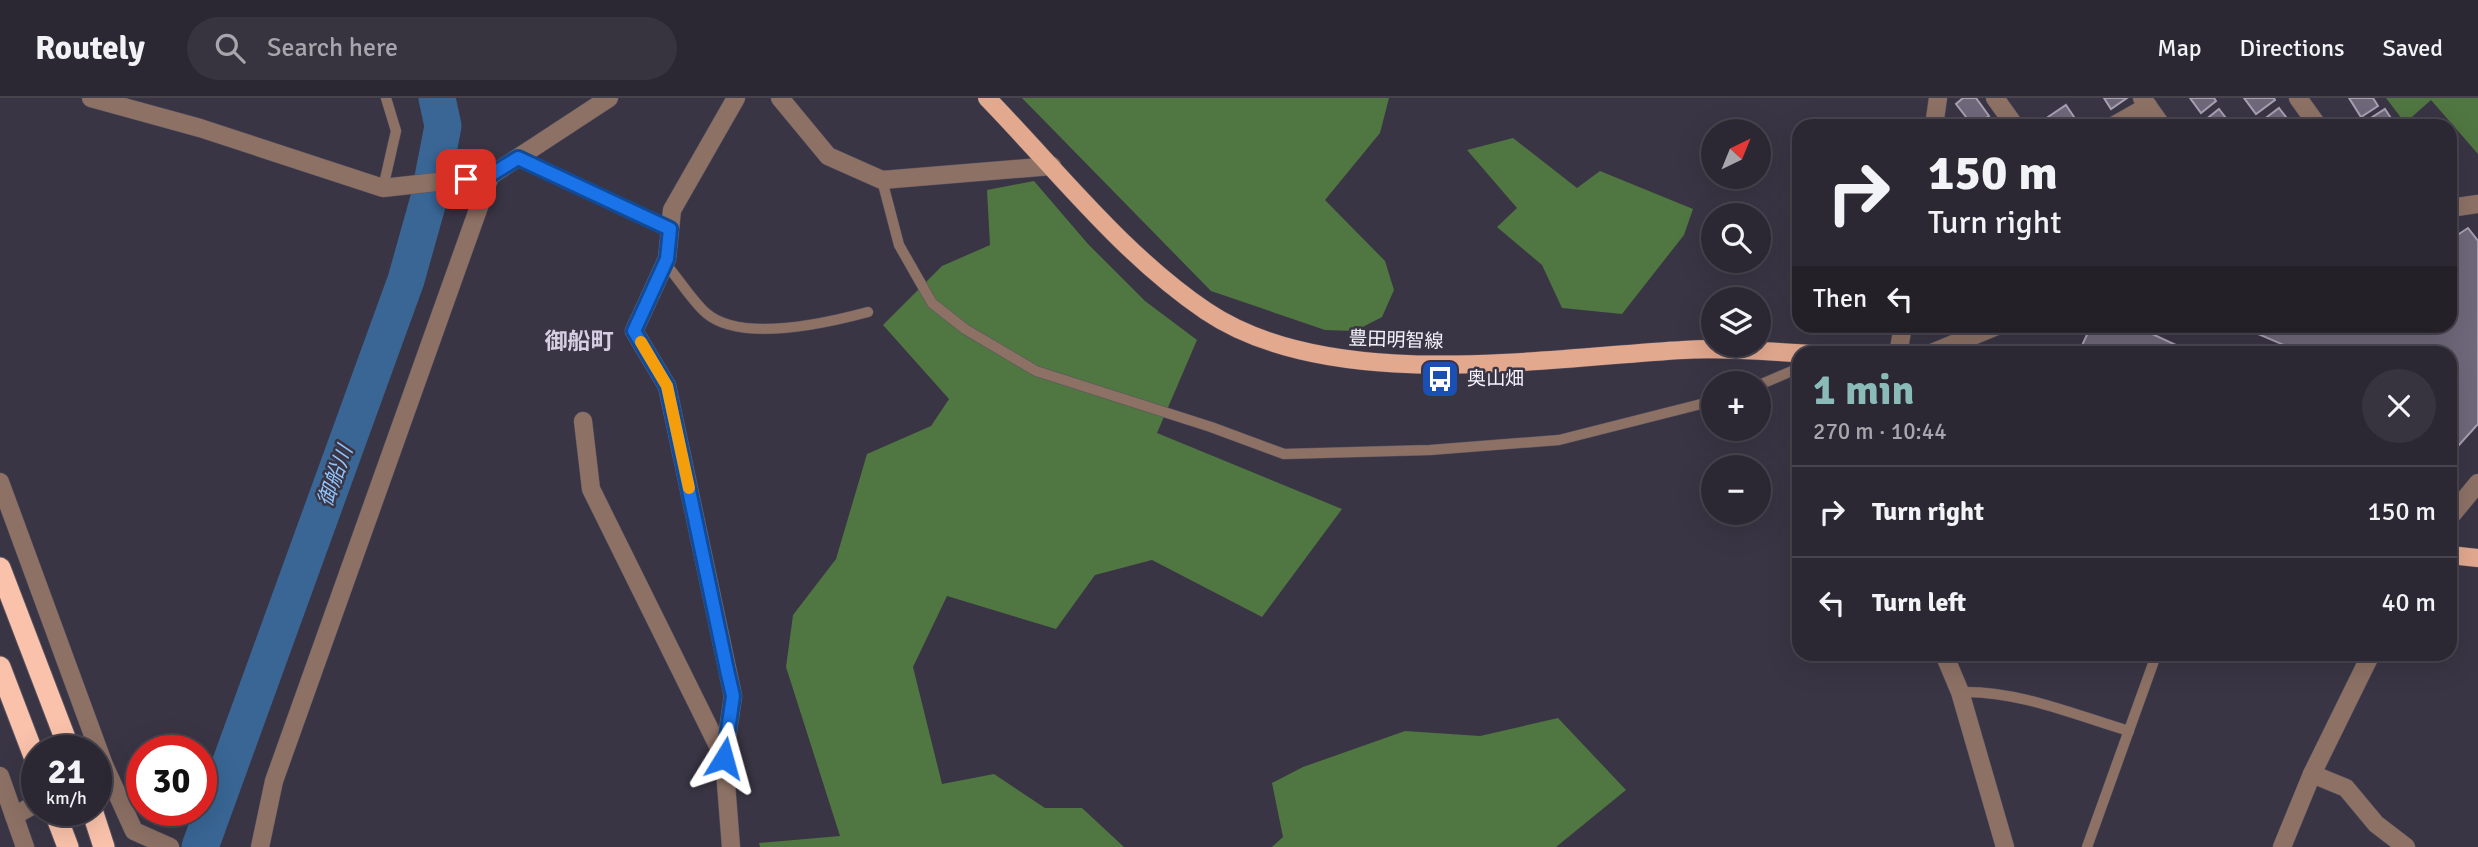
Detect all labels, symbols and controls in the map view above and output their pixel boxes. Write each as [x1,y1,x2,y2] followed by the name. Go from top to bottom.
[187,17,677,80] search box
[35,28,145,69] text: Routely
[211,29,249,67] icon: search
[267,32,398,64] text: Search here
[2157,33,2202,63] text: Map
[2240,33,2345,63] text: Directions
[2383,33,2443,63] text: Saved
[1701,119,1771,189] north arrow
[1701,119,1771,525] map controls
[1928,143,2058,203] text: 150 m
[1813,147,1904,238] icon: right
[436,149,496,209] pin
[447,160,485,198] icon: arrive
[1701,203,1771,273] button: search
[1928,203,2061,242] text: Turn right
[1881,280,1919,318] icon: left
[1813,283,1867,315] text: Then
[1701,287,1771,357] button: layers
[1348,326,1444,354] street label: 豊田明智線
[545,327,614,356] district label: 御船町
[1419,358,1461,400] bus stop icon: 奥山畑
[1813,365,1914,416] text: 1 min
[1467,367,1524,391] place label: 奥山畑
[2362,369,2436,443] button: close
[1701,371,1771,441] button: +
[1813,417,1947,446] text: 270 m · 10:44
[312,440,359,510] water label: 御船川
[1701,455,1771,525] button: −
[1813,493,1851,531] icon: right
[1872,496,1984,528] text: Turn right
[2367,496,2436,528] text: 150 m
[1813,584,1851,622] icon: left
[1872,587,1966,619] text: Turn left
[2381,587,2436,619] text: 40 m
[687,721,761,795] position arrow
[126,735,217,826] speed limit sign: 30
[48,750,85,793] text: 21
[46,787,87,809] text: km/h

